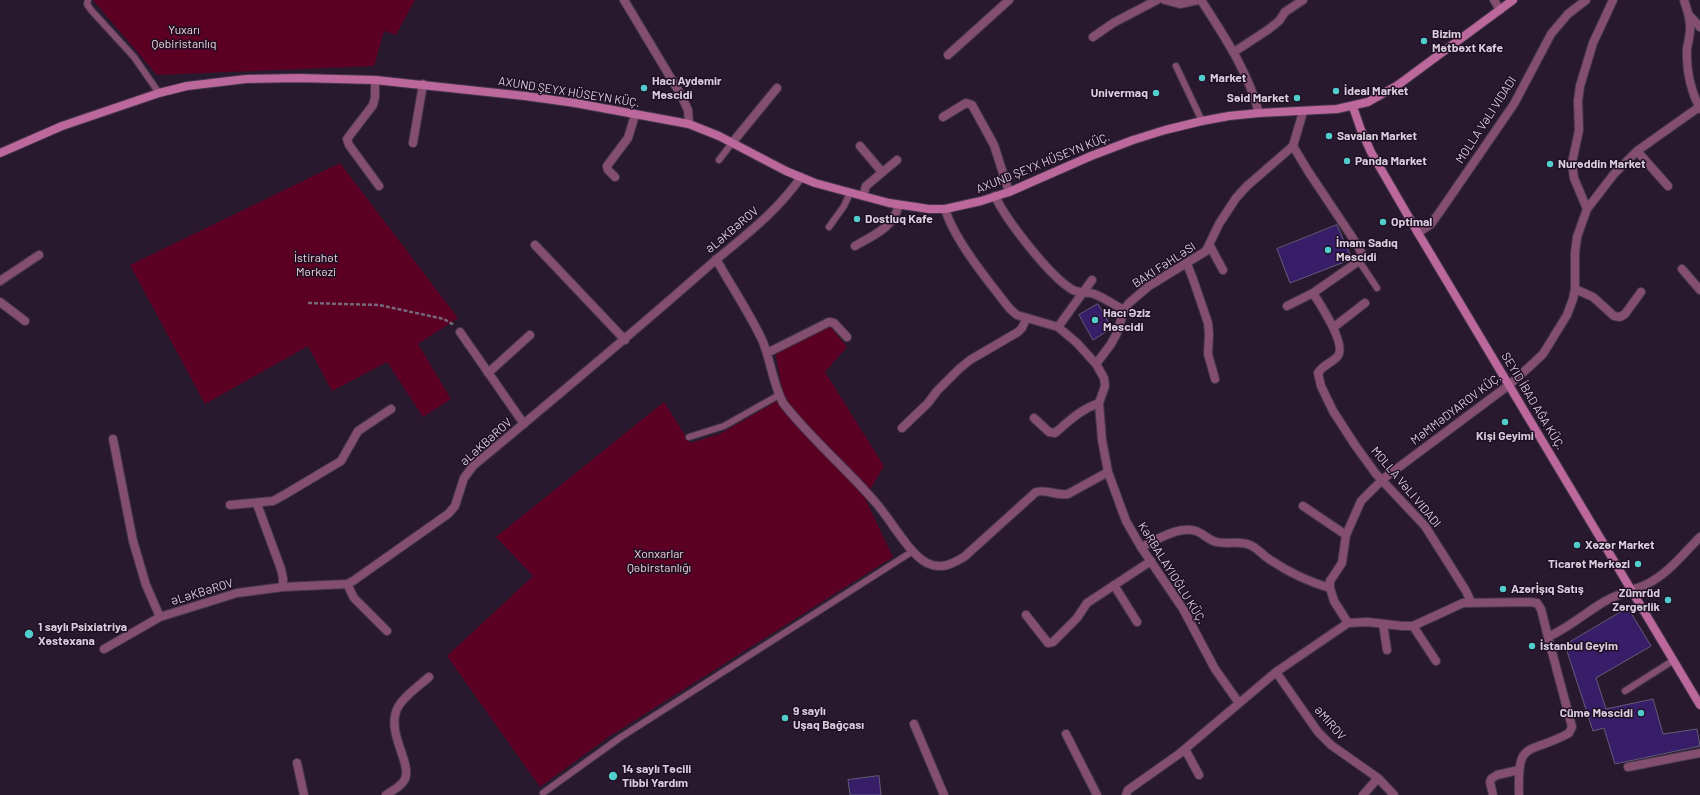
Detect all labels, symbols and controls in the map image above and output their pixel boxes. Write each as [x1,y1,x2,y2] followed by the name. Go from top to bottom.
[151,23,217,51] park label: Yuxarı Qəbiristanlıq
[1432,27,1503,55] place label: Bizim Mətbəxt Kafe
[1419,36,1429,46] marker: Bizim Mətbəxt Kafe
[1210,71,1246,85] place label: Market
[1197,73,1207,83] marker: Market
[497,74,641,110] street label: AXUND ŞEYX HÜSEYN KÜÇ.
[652,74,722,102] place label: Hacı Aydəmir Məscidi
[1453,74,1519,166] street label: MOLLA VƏLI VIDADI
[639,83,649,93] marker: Hacı Aydəmir Məscidi
[1344,84,1408,98] place label: İdeal Market
[1091,86,1148,100] place label: Univermaq
[1331,86,1341,96] marker: İdeal Market
[1151,88,1161,98] marker: Univermaq
[1227,91,1289,105] place label: Səid Market
[1292,93,1302,103] marker: Səid Market
[1337,129,1417,143] place label: Savalan Market
[974,130,1112,196] street label: AXUND ŞEYX HÜSEYN KÜÇ.
[1324,131,1334,141] marker: Savalan Market
[1355,154,1427,168] place label: Panda Market
[1342,156,1352,166] marker: Panda Market
[1558,157,1646,171] place label: Nurəddin Market
[1545,159,1555,169] marker: Nurəddin Market
[703,204,761,256] street label: ƏLƏKBƏROV
[865,212,933,226] place label: Dostluq Kafe
[852,214,862,224] marker: Dostluq Kafe
[1391,215,1432,229] place label: Optimal
[1378,217,1388,227] marker: Optimal
[1336,236,1398,264] place label: İmam Sadıq Məscidi
[1130,239,1198,291] street label: BAKI FƏHLƏSI
[1323,245,1333,255] marker: İmam Sadıq Məscidi
[294,251,338,279] park label: İstirahət Mərkəzi
[1103,306,1151,334] place label: Hacı Əziz Məscidi
[1090,315,1100,325] marker: Hacı Əziz Məscidi
[1498,350,1568,452] street label: SEYID İBAD AĞA KÜÇ.
[1408,370,1504,448] street label: MƏMMƏDYAROV KÜÇ.
[457,415,515,469] street label: ƏLƏKBƏROV
[1500,417,1510,427] marker: Kişi Geyimi
[1476,429,1534,443] place label: Kişi Geyimi
[1368,444,1444,530] street label: MOLLA VƏLI VIDADI
[1135,520,1209,626] street label: KƏRBALAYIOĞLU KÜÇ.
[1585,538,1654,552] place label: Xəzər Market
[1572,540,1582,550] marker: Xəzər Market
[627,547,691,575] park label: Xonxarlar Qəbirstanlığı
[1548,557,1630,571] place label: Ticarət Mərkəzi
[1633,559,1643,569] marker: Ticarət Mərkəzi
[169,576,235,608] street label: ƏLƏKBƏROV
[1511,582,1584,596] place label: Azərİşıq Satış
[1498,584,1508,594] marker: Azərİşıq Satış
[1612,586,1660,614] place label: Zümrüd Zərgərlik
[1663,595,1673,605] marker: Zümrüd Zərgərlik
[38,620,127,648] place label: 1 saylı Psixiatriya Xəstəxana
[23,628,35,640] marker: 1 saylı Psixiatriya Xəstəxana
[1540,639,1618,653] place label: İstanbul Geyim
[1527,641,1537,651] marker: İstanbul Geyim
[1311,703,1349,743] street label: ƏMIROV
[793,704,864,732] place label: 9 saylı Uşaq Bağçası
[1560,706,1633,720] place label: Cümə Məscidi
[1636,708,1646,718] marker: Cümə Məscidi
[780,713,790,723] marker: 9 saylı Uşaq Bağçası
[622,762,691,790] place label: 14 saylı Təcili Tibbi Yardım
[607,770,619,782] marker: 14 saylı Təcili Tibbi Yardım

